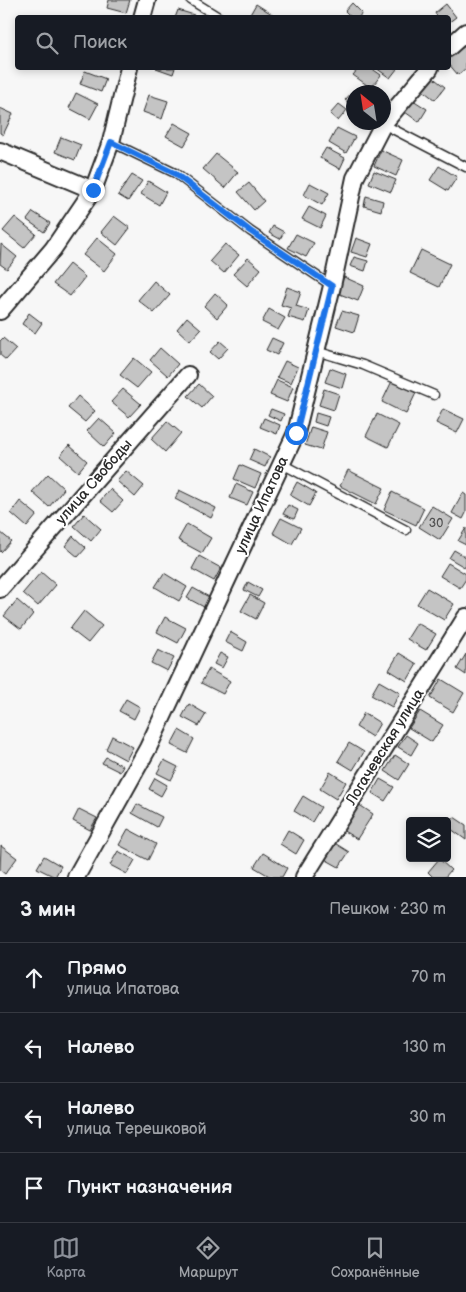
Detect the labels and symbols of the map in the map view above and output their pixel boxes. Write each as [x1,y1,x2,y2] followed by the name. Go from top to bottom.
[346,85,391,130] north arrow
[82,179,105,202] route end
[285,422,308,445] route start
[52,435,136,529] street label: улица Свободы
[231,453,293,557] street label: улица Ипатова
[429,516,443,531] house number: 30
[341,685,429,810] street label: Логачевская улица

